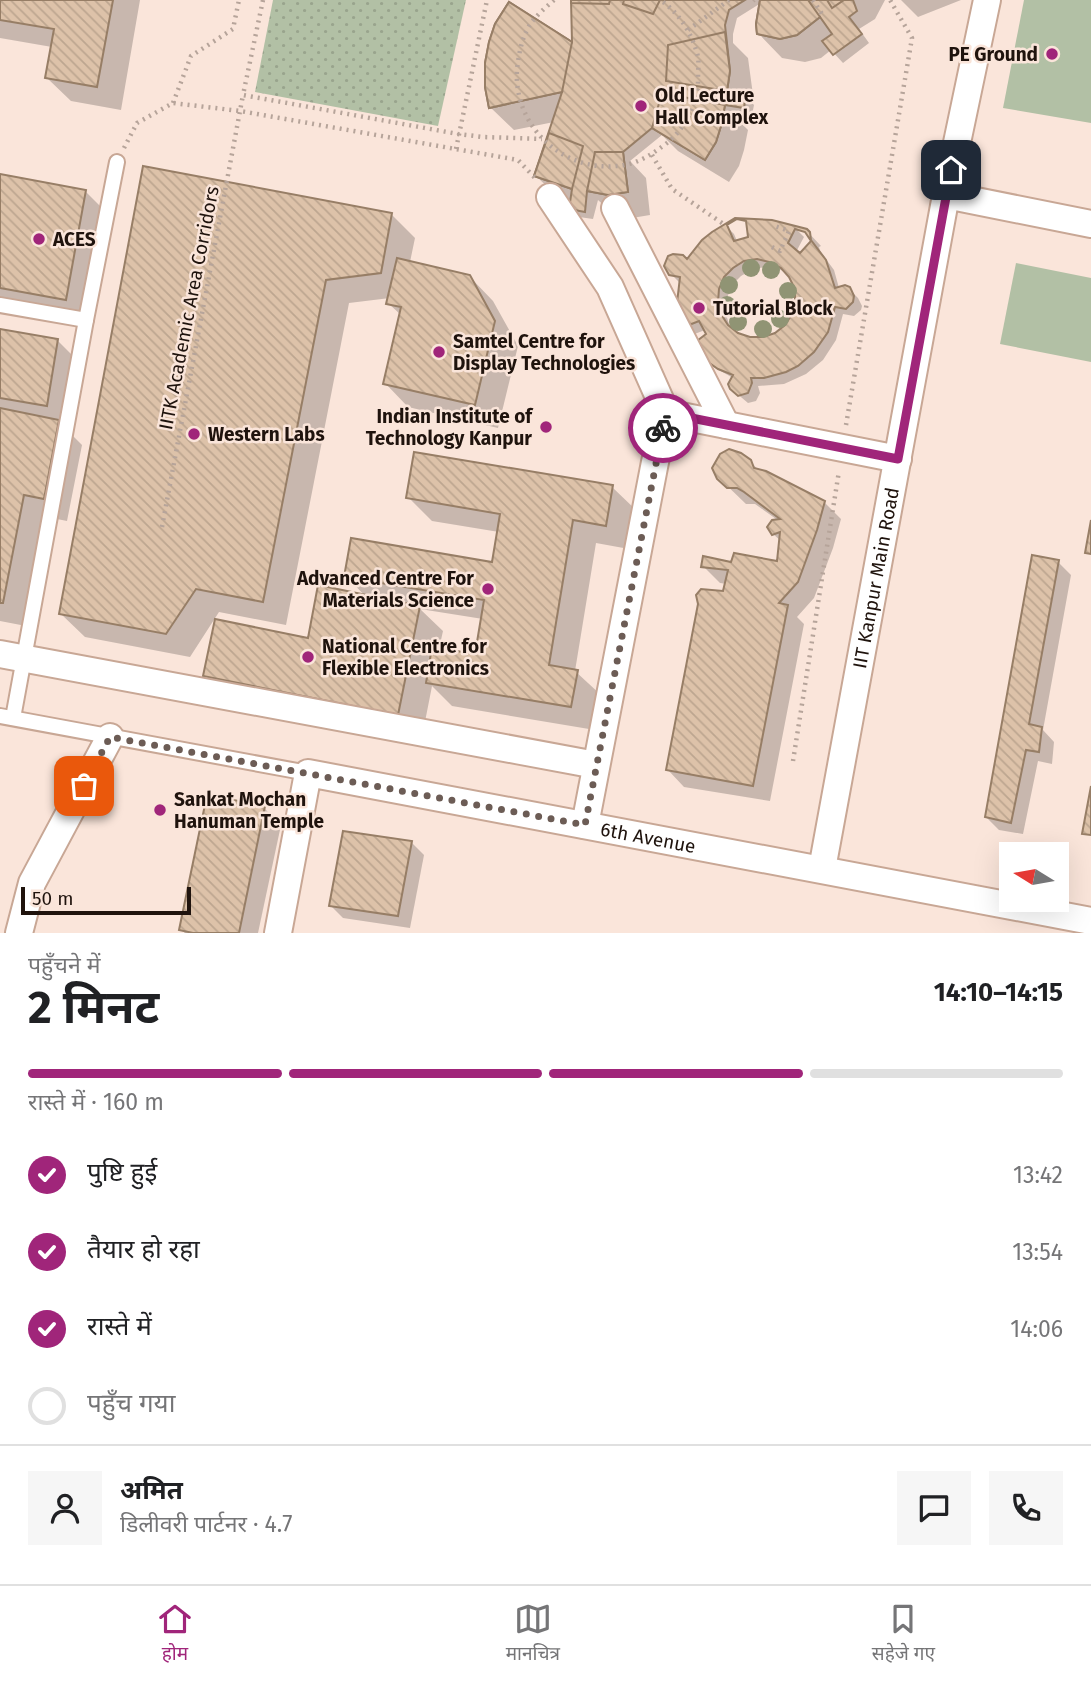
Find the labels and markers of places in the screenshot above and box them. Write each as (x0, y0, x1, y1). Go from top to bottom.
place label: PE Ground (948, 43, 1038, 66)
marker: PE Ground (1044, 46, 1060, 62)
place label: Old Lecture Hall Complex (655, 84, 768, 129)
marker: Old Lecture Hall Complex (633, 98, 649, 114)
pin (921, 140, 981, 200)
place label: ACES (52, 228, 96, 251)
marker: ACES (31, 231, 47, 247)
place label: Tutorial Block (713, 297, 833, 320)
marker: Tutorial Block (691, 300, 707, 316)
place label: Samtel Centre for Display Technologies (453, 330, 635, 375)
marker: Samtel Centre for Display Technologies (431, 344, 447, 360)
place label: Indian Institute of Technology Kanpur (366, 405, 534, 450)
marker: Indian Institute of Technology Kanpur (538, 419, 554, 435)
place label: Western Labs (208, 423, 325, 446)
marker: Western Labs (186, 426, 202, 442)
place label: Advanced Centre For Materials Science (296, 567, 474, 612)
marker: Advanced Centre For Materials Science (480, 581, 496, 597)
place label: National Centre for Flexible Electronics (322, 635, 489, 680)
marker: National Centre for Flexible Electronics (300, 649, 316, 665)
pin (54, 756, 114, 816)
place label: Sankat Mochan Hanuman Temple (174, 788, 324, 833)
marker: Sankat Mochan Hanuman Temple (152, 802, 168, 818)

